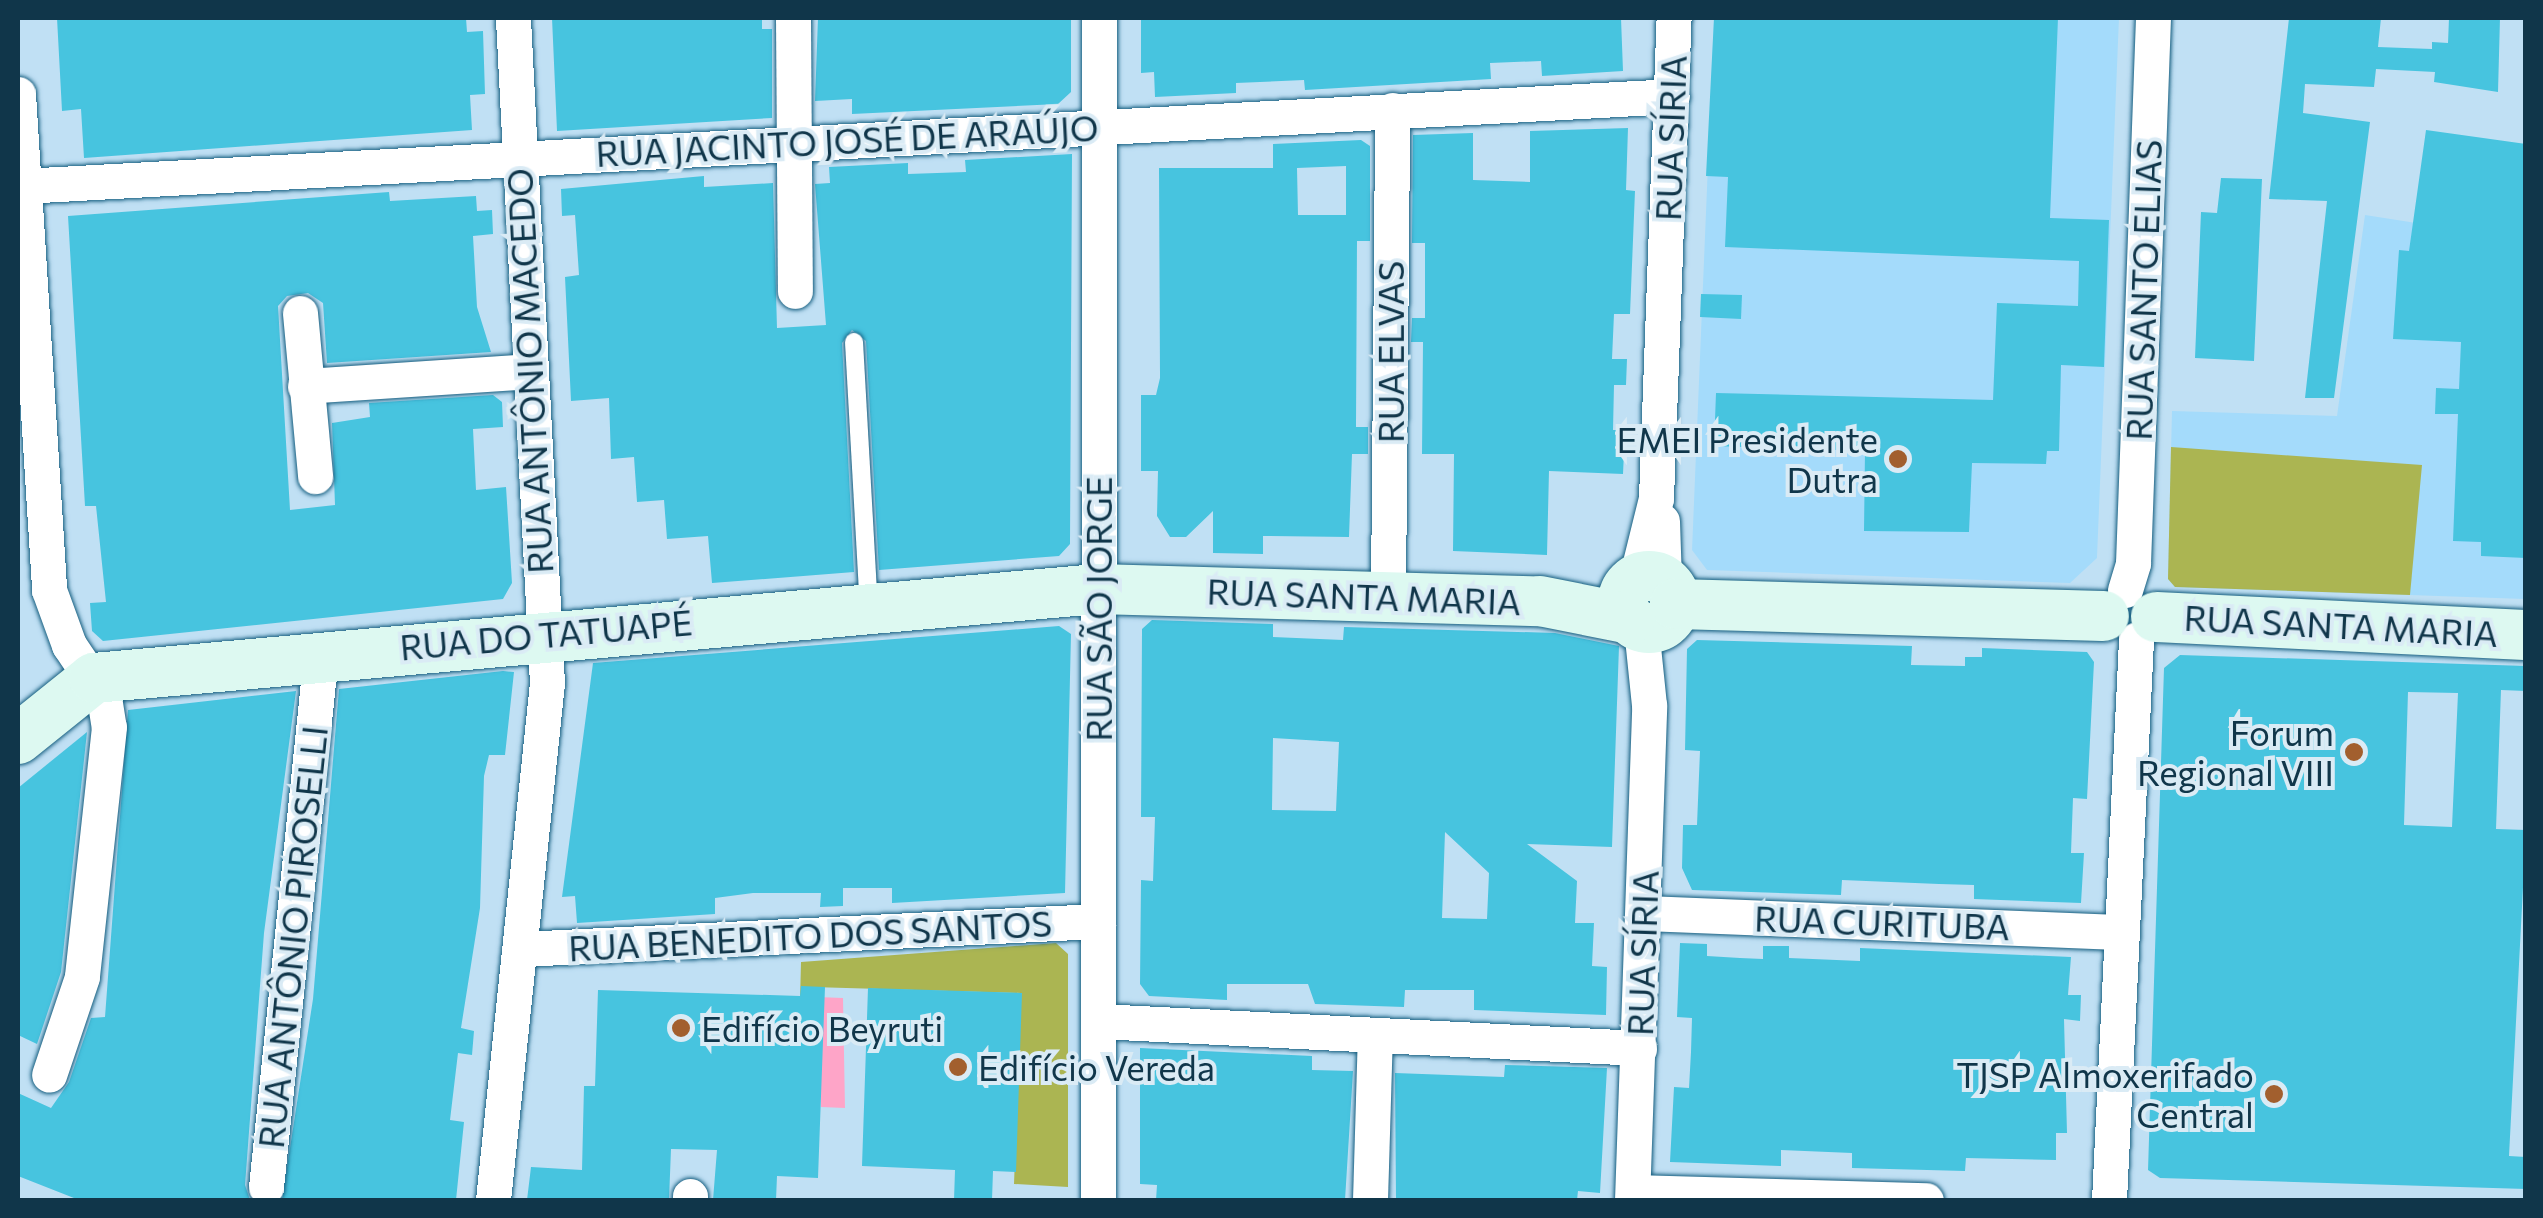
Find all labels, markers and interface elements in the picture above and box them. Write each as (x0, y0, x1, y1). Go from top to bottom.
street label: RUA SÍRIA (1646, 54, 1694, 222)
street label: RUA JACINTO JOSÉ DE ARAÚJO (595, 106, 1099, 174)
street label: RUA SANTO ELIAS (2117, 139, 2169, 441)
street label: RUA ANTÔNIO MACEDO (497, 167, 561, 575)
street label: RUA ELVAS (1369, 261, 1411, 443)
place label: EMEI Presidente Dutra (1616, 418, 1878, 500)
marker: EMEI Presidente Dutra (1887, 448, 1909, 470)
street label: RUA SÃO JORGE (1077, 476, 1119, 742)
street label: RUA SANTA MARIA (1206, 570, 1522, 622)
street label: RUA SANTA MARIA (2183, 596, 2499, 654)
street label: RUA DO TATUAPÉ (398, 600, 694, 668)
place label: Forum Regional VIII (2137, 711, 2334, 793)
street label: RUA ANTÔNIO PIROSELLI (249, 724, 335, 1150)
marker: Forum Regional VIII (2343, 741, 2365, 763)
street label: RUA SÍRIA (1618, 869, 1666, 1037)
street label: RUA CURITUBA (1754, 897, 2010, 947)
street label: RUA BENEDITO DOS SANTOS (567, 901, 1053, 969)
place label: Edifício Beyruti (701, 1007, 943, 1049)
marker: Edifício Beyruti (670, 1017, 692, 1039)
place label: Edifício Vereda (978, 1046, 1215, 1088)
place label: TJSP Almoxerifado Central (1956, 1053, 2254, 1135)
marker: Edifício Vereda (947, 1056, 969, 1078)
marker: TJSP Almoxerifado Central (2263, 1083, 2285, 1105)

